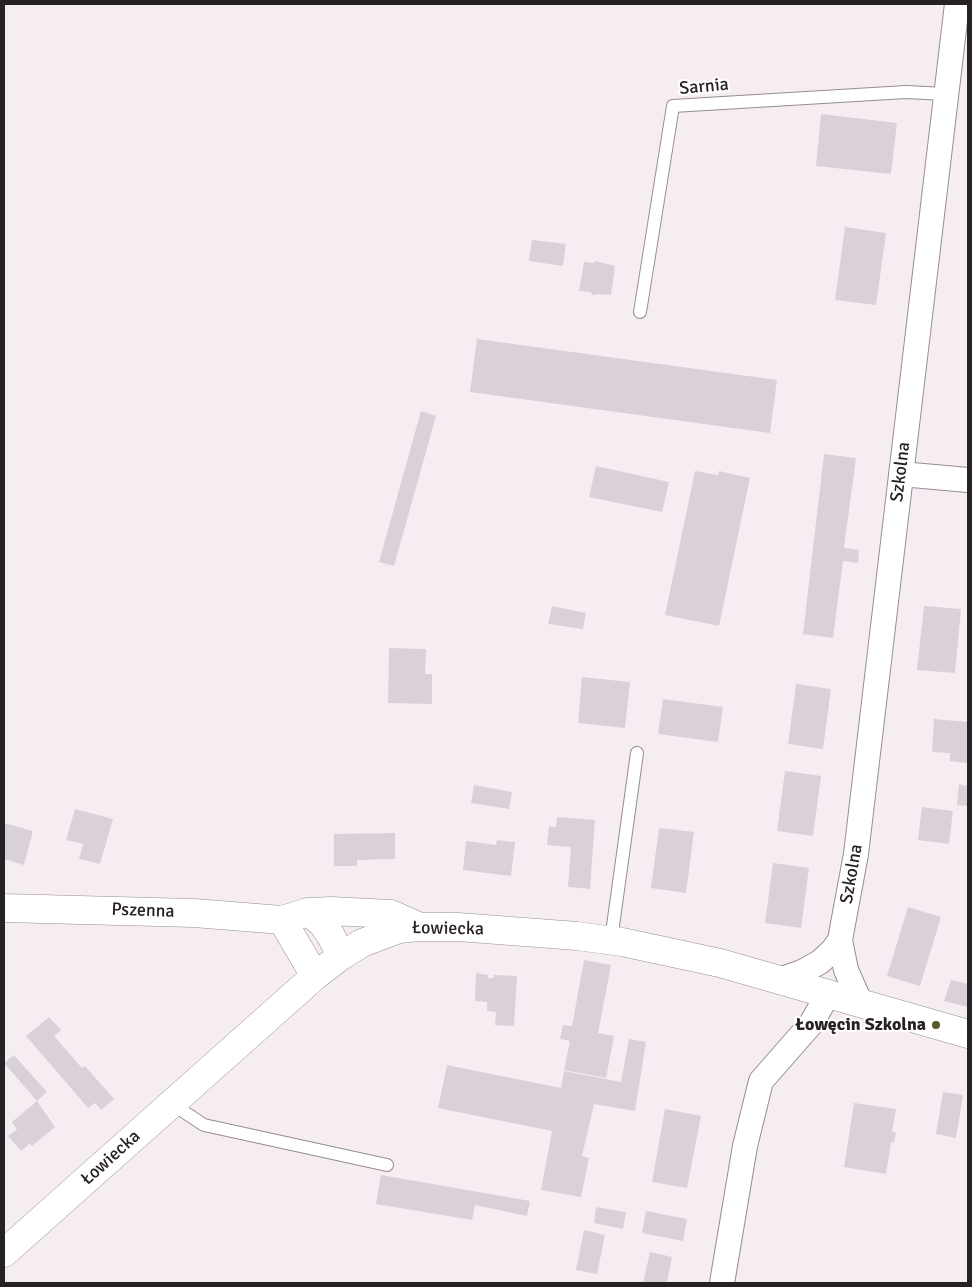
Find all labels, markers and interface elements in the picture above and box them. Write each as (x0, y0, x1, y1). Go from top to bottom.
street label: Sarnia (678, 74, 730, 100)
street label: Szkolna (887, 441, 915, 503)
street label: Szkolna (836, 842, 868, 906)
street label: Pszenna (111, 899, 175, 923)
street label: Łowiecka (412, 918, 484, 940)
place label: Łowęcin Szkolna (796, 1014, 926, 1036)
marker: Łowęcin Szkolna (930, 1019, 942, 1031)
street label: Łowiecka (77, 1126, 145, 1190)

